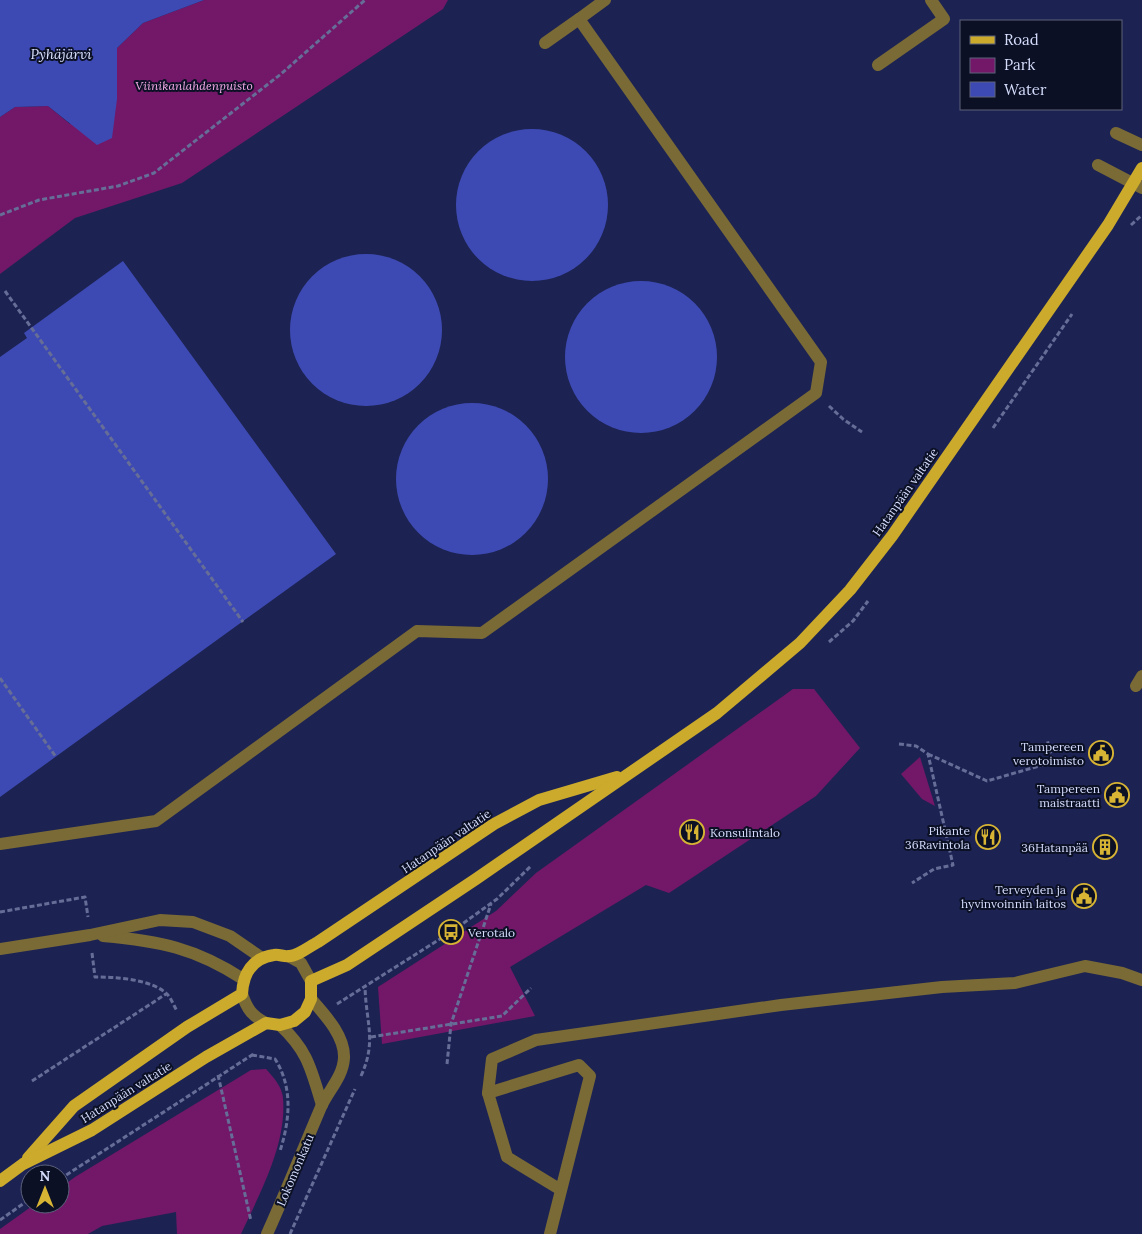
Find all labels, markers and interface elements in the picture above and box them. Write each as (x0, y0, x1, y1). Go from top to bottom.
legend (960, 20, 1122, 110)
text: Road (1004, 30, 1039, 49)
water label: Pyhäjärvi (30, 45, 92, 63)
text: Park (1004, 55, 1035, 74)
park label: Viinikanlahdenpuisto (135, 78, 253, 93)
text: Water (1004, 80, 1047, 99)
street label: Hatanpään valtatie (869, 445, 941, 539)
place label: Tampereen verotoimisto (1013, 739, 1084, 768)
public building icon: Tampereen verotoimisto (1088, 740, 1114, 766)
place label: Tampereen maistraatti (1037, 781, 1100, 810)
public building icon: Tampereen maistraatti (1104, 782, 1130, 808)
street label: Hatanpään valtatie (399, 805, 494, 876)
restaurant icon: Konsulintalo (679, 819, 705, 845)
place label: Pikante 36Ravintola (905, 823, 970, 852)
restaurant icon: Pikante 36Ravintola (975, 824, 1001, 850)
place label: Konsulintalo (710, 825, 780, 840)
building icon: 36Hatanpää (1092, 834, 1118, 860)
place label: 36Hatanpää (1021, 840, 1088, 855)
place label: Terveyden ja hyvinvoinnin laitos (961, 882, 1066, 911)
public building icon: Terveyden ja hyvinvoinnin laitos (1071, 883, 1097, 909)
bus stop icon: Verotalo (438, 919, 464, 945)
place label: Verotalo (467, 925, 515, 940)
street label: Hatanpään valtatie (78, 1058, 175, 1126)
street label: Lokomonkatu (273, 1132, 317, 1208)
north arrow (20, 1164, 70, 1214)
text: N (40, 1167, 51, 1185)

